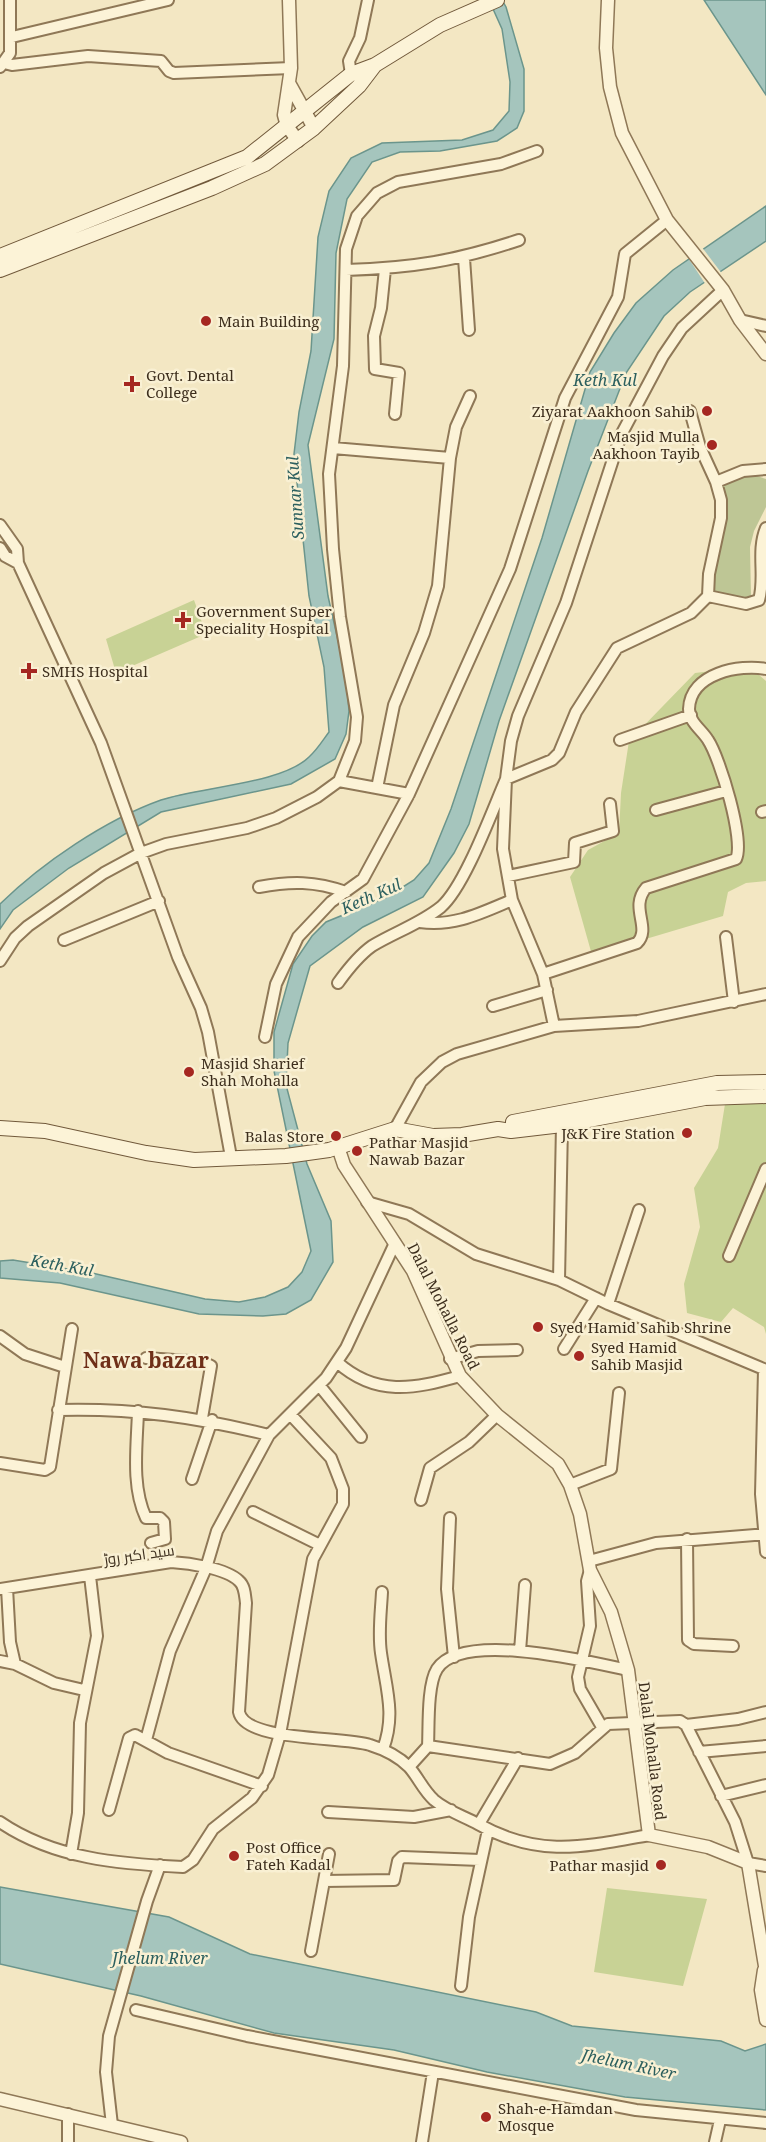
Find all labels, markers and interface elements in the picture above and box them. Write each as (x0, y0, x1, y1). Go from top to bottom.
place label: Main Building (218, 311, 319, 331)
marker: Main Building (199, 314, 213, 328)
place label: Govt. Dental College (146, 365, 234, 402)
water label: Keth Kul (572, 369, 637, 391)
marker: Govt. Dental College (123, 375, 141, 393)
place label: Ziyarat Aakhoon Sahib (532, 401, 695, 421)
marker: Ziyarat Aakhoon Sahib (700, 404, 714, 418)
place label: Masjid Mulla Aakhoon Tayib (592, 426, 700, 463)
marker: Masjid Mulla Aakhoon Tayib (705, 438, 719, 452)
water label: Sunnar Kul (281, 455, 309, 541)
place label: Government Super Speciality Hospital (196, 601, 332, 638)
marker: Government Super Speciality Hospital (174, 611, 192, 629)
place label: SMHS Hospital (42, 661, 148, 681)
marker: SMHS Hospital (20, 662, 38, 680)
water label: Keth Kul (337, 873, 405, 919)
place label: Masjid Sharief Shah Mohalla (201, 1053, 306, 1090)
marker: Masjid Sharief Shah Mohalla (182, 1065, 196, 1079)
place label: J&K Fire Station (560, 1123, 675, 1143)
place label: Balas Store (245, 1126, 324, 1146)
marker: J&K Fire Station (680, 1126, 694, 1140)
marker: Balas Store (329, 1129, 343, 1143)
place label: Pathar Masjid Nawab Bazar (369, 1132, 469, 1169)
marker: Pathar Masjid Nawab Bazar (350, 1144, 364, 1158)
street label: Dalal Mohalla Road (403, 1239, 485, 1373)
water label: Keth Kul (28, 1248, 95, 1281)
place label: Syed Hamid Sahib Shrine (550, 1317, 731, 1337)
marker: Syed Hamid Sahib Shrine (531, 1320, 545, 1334)
place label: Syed Hamid Sahib Masjid (591, 1337, 683, 1374)
district label: Nawa bazar (83, 1346, 209, 1374)
marker: Syed Hamid Sahib Masjid (572, 1349, 586, 1363)
street label: سید اکبر روڑ (101, 1539, 176, 1569)
street label: Dalal Mohalla Road (635, 1681, 671, 1821)
place label: Post Office Fateh Kadal (246, 1837, 331, 1874)
marker: Post Office Fateh Kadal (227, 1849, 241, 1863)
place label: Pathar masjid (549, 1855, 649, 1875)
marker: Pathar masjid (654, 1858, 668, 1872)
water label: Jhelum River (109, 1947, 208, 1969)
water label: Jhelum River (577, 2043, 679, 2085)
place label: Shah-e-Hamdan Mosque (498, 2098, 613, 2135)
marker: Shah-e-Hamdan Mosque (479, 2110, 493, 2124)

